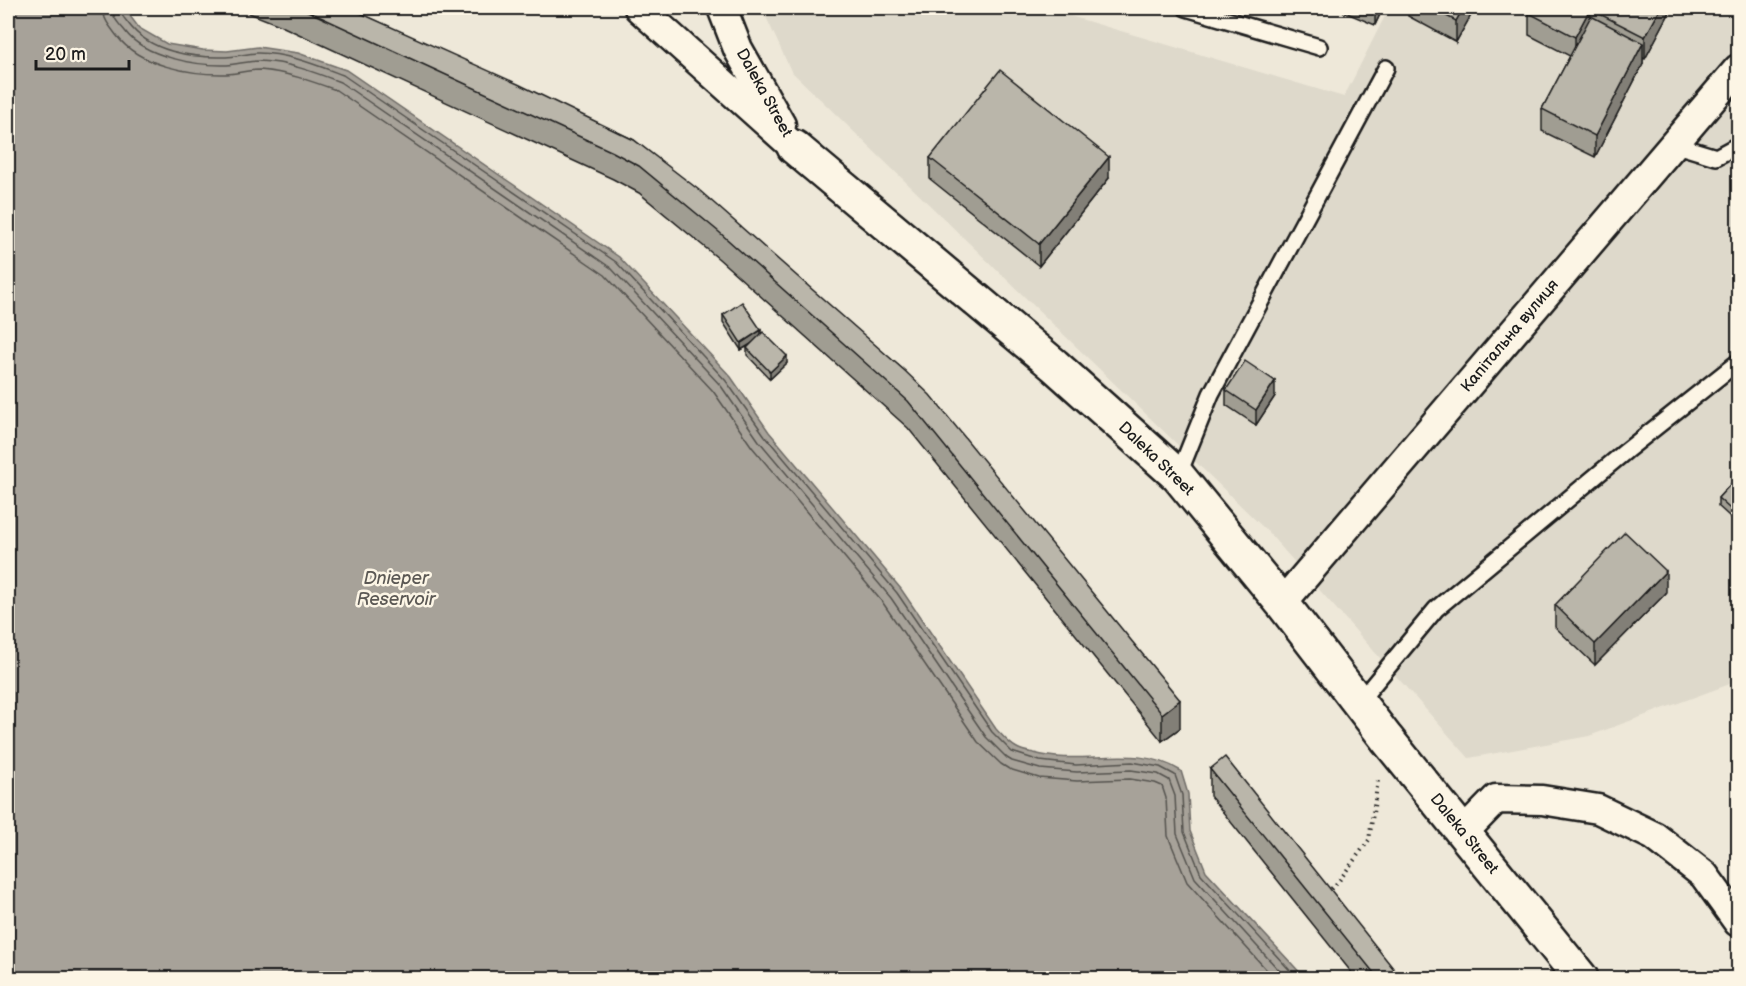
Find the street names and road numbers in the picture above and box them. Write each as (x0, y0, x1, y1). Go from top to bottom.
street label: Daleka Street (732, 46, 796, 141)
street label: Капітальна вулиця (1457, 276, 1563, 396)
street label: Daleka Street (1114, 418, 1198, 500)
street label: Daleka Street (1426, 790, 1502, 878)

